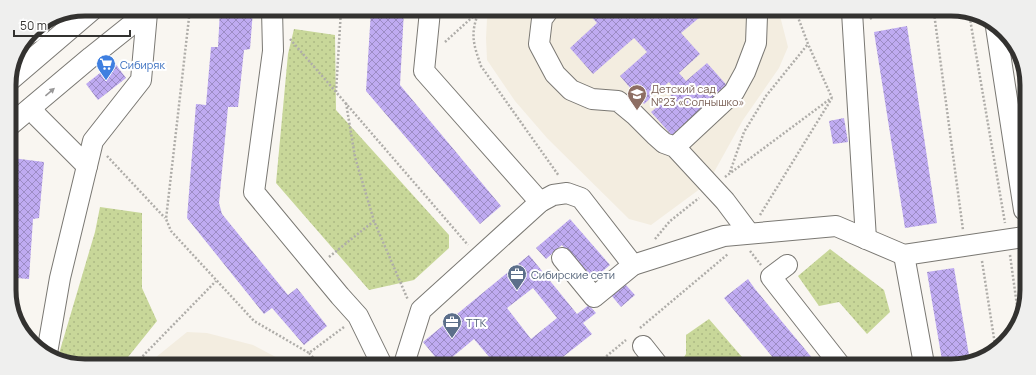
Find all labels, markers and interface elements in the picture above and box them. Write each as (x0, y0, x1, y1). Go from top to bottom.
scale bar (14, 12, 130, 38)
text: 50 m (20, 17, 47, 34)
supermarket icon: Сибиряк (95, 53, 117, 81)
place label: Сибиряк (120, 57, 165, 72)
place label: Детский сад №23 «Солнышко» (651, 81, 744, 109)
school or university icon: Детский сад №23 «Солнышко» (626, 83, 648, 111)
one-way arrow (44, 87, 55, 96)
office icon: Сибирские сети (506, 263, 528, 291)
place label: Сибирские сети (531, 267, 615, 282)
office icon: ТТК (441, 311, 463, 339)
place label: ТТК (466, 315, 487, 330)

